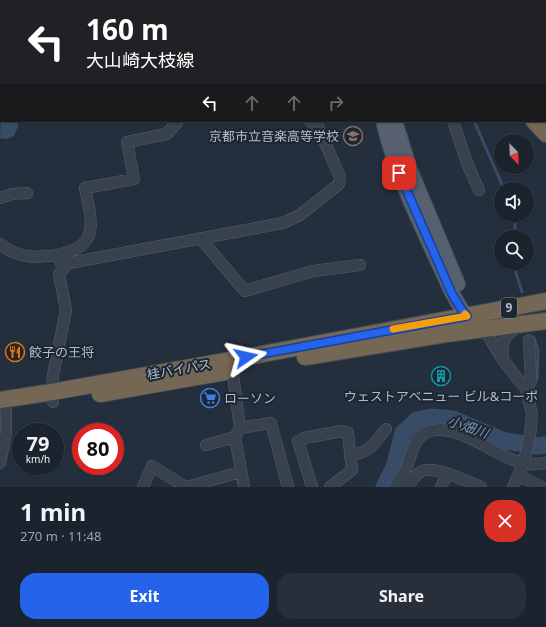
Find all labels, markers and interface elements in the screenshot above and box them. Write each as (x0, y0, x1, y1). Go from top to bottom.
text: 160 m (86, 10, 169, 48)
icon: left (20, 16, 72, 68)
text: 大山崎大枝線 (86, 48, 194, 72)
icon: left (199, 92, 221, 114)
icon: ahead (241, 92, 263, 114)
icon: ahead (283, 92, 305, 114)
icon: right (325, 92, 347, 114)
school or university icon: 京都市立音楽高等学校 (342, 125, 364, 147)
place label: 京都市立音楽高等学校 (209, 127, 339, 145)
north arrow (494, 134, 534, 174)
map controls (494, 134, 534, 270)
pin (382, 156, 416, 190)
icon: arrive (388, 162, 410, 184)
button: sound (494, 182, 534, 222)
button: search (494, 230, 534, 270)
road number: 9 (501, 298, 517, 318)
position arrow (225, 336, 267, 378)
restaurant icon: 餃子の王将 (4, 341, 26, 363)
place label: 餃子の王将 (29, 343, 94, 361)
street label: 桂バイパス (146, 355, 212, 383)
building icon: ウェストアベニュー ビル&コーポ (430, 365, 452, 387)
supermarket icon: ローソン (199, 387, 221, 409)
place label: ウェストアベニュー ビル&コーポ (344, 387, 538, 405)
place label: ローソン (224, 389, 276, 407)
water label: 小畑川 (445, 411, 493, 443)
speed limit sign: 80 (72, 423, 124, 475)
text: 79 (27, 430, 49, 457)
text: km/h (26, 452, 50, 466)
text: 1 min (20, 495, 86, 528)
button: close (484, 500, 526, 542)
text: 270 m · 11:48 (20, 527, 101, 545)
button: Exit (20, 573, 269, 619)
button: Share (277, 573, 526, 619)

